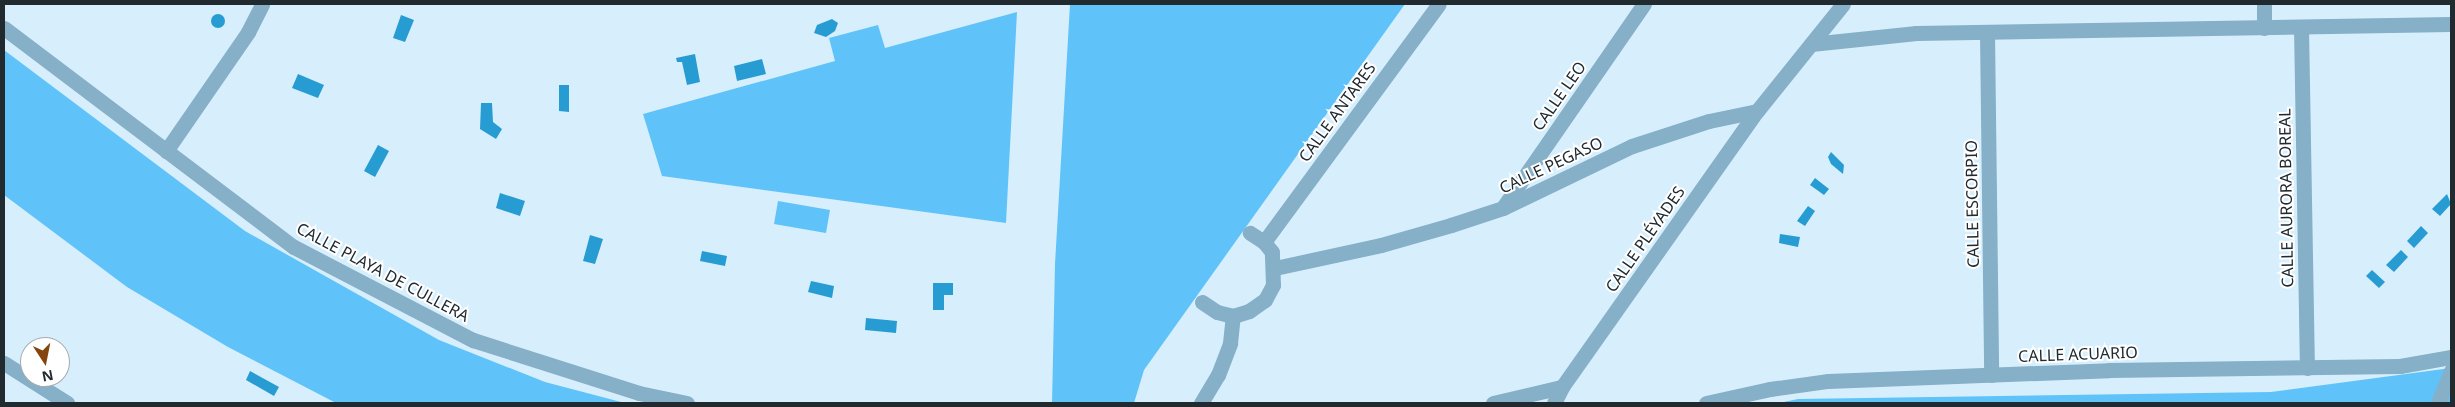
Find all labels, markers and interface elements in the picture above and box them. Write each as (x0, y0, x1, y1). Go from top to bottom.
street label: CALLE LEO (1528, 58, 1590, 134)
street label: CALLE ANTARES (1295, 59, 1379, 165)
street label: CALLE AURORA BOREAL (2275, 108, 2297, 288)
street label: CALLE PEGASO (1496, 133, 1606, 197)
street label: CALLE ESCORPIO (1961, 140, 1983, 268)
street label: CALLE PLÉYADES (1601, 182, 1689, 296)
street label: CALLE PLAYA DE CULLERA (294, 218, 472, 326)
north arrow (20, 337, 70, 387)
street label: CALLE ACUARIO (2018, 342, 2138, 366)
text: N (40, 366, 55, 387)

